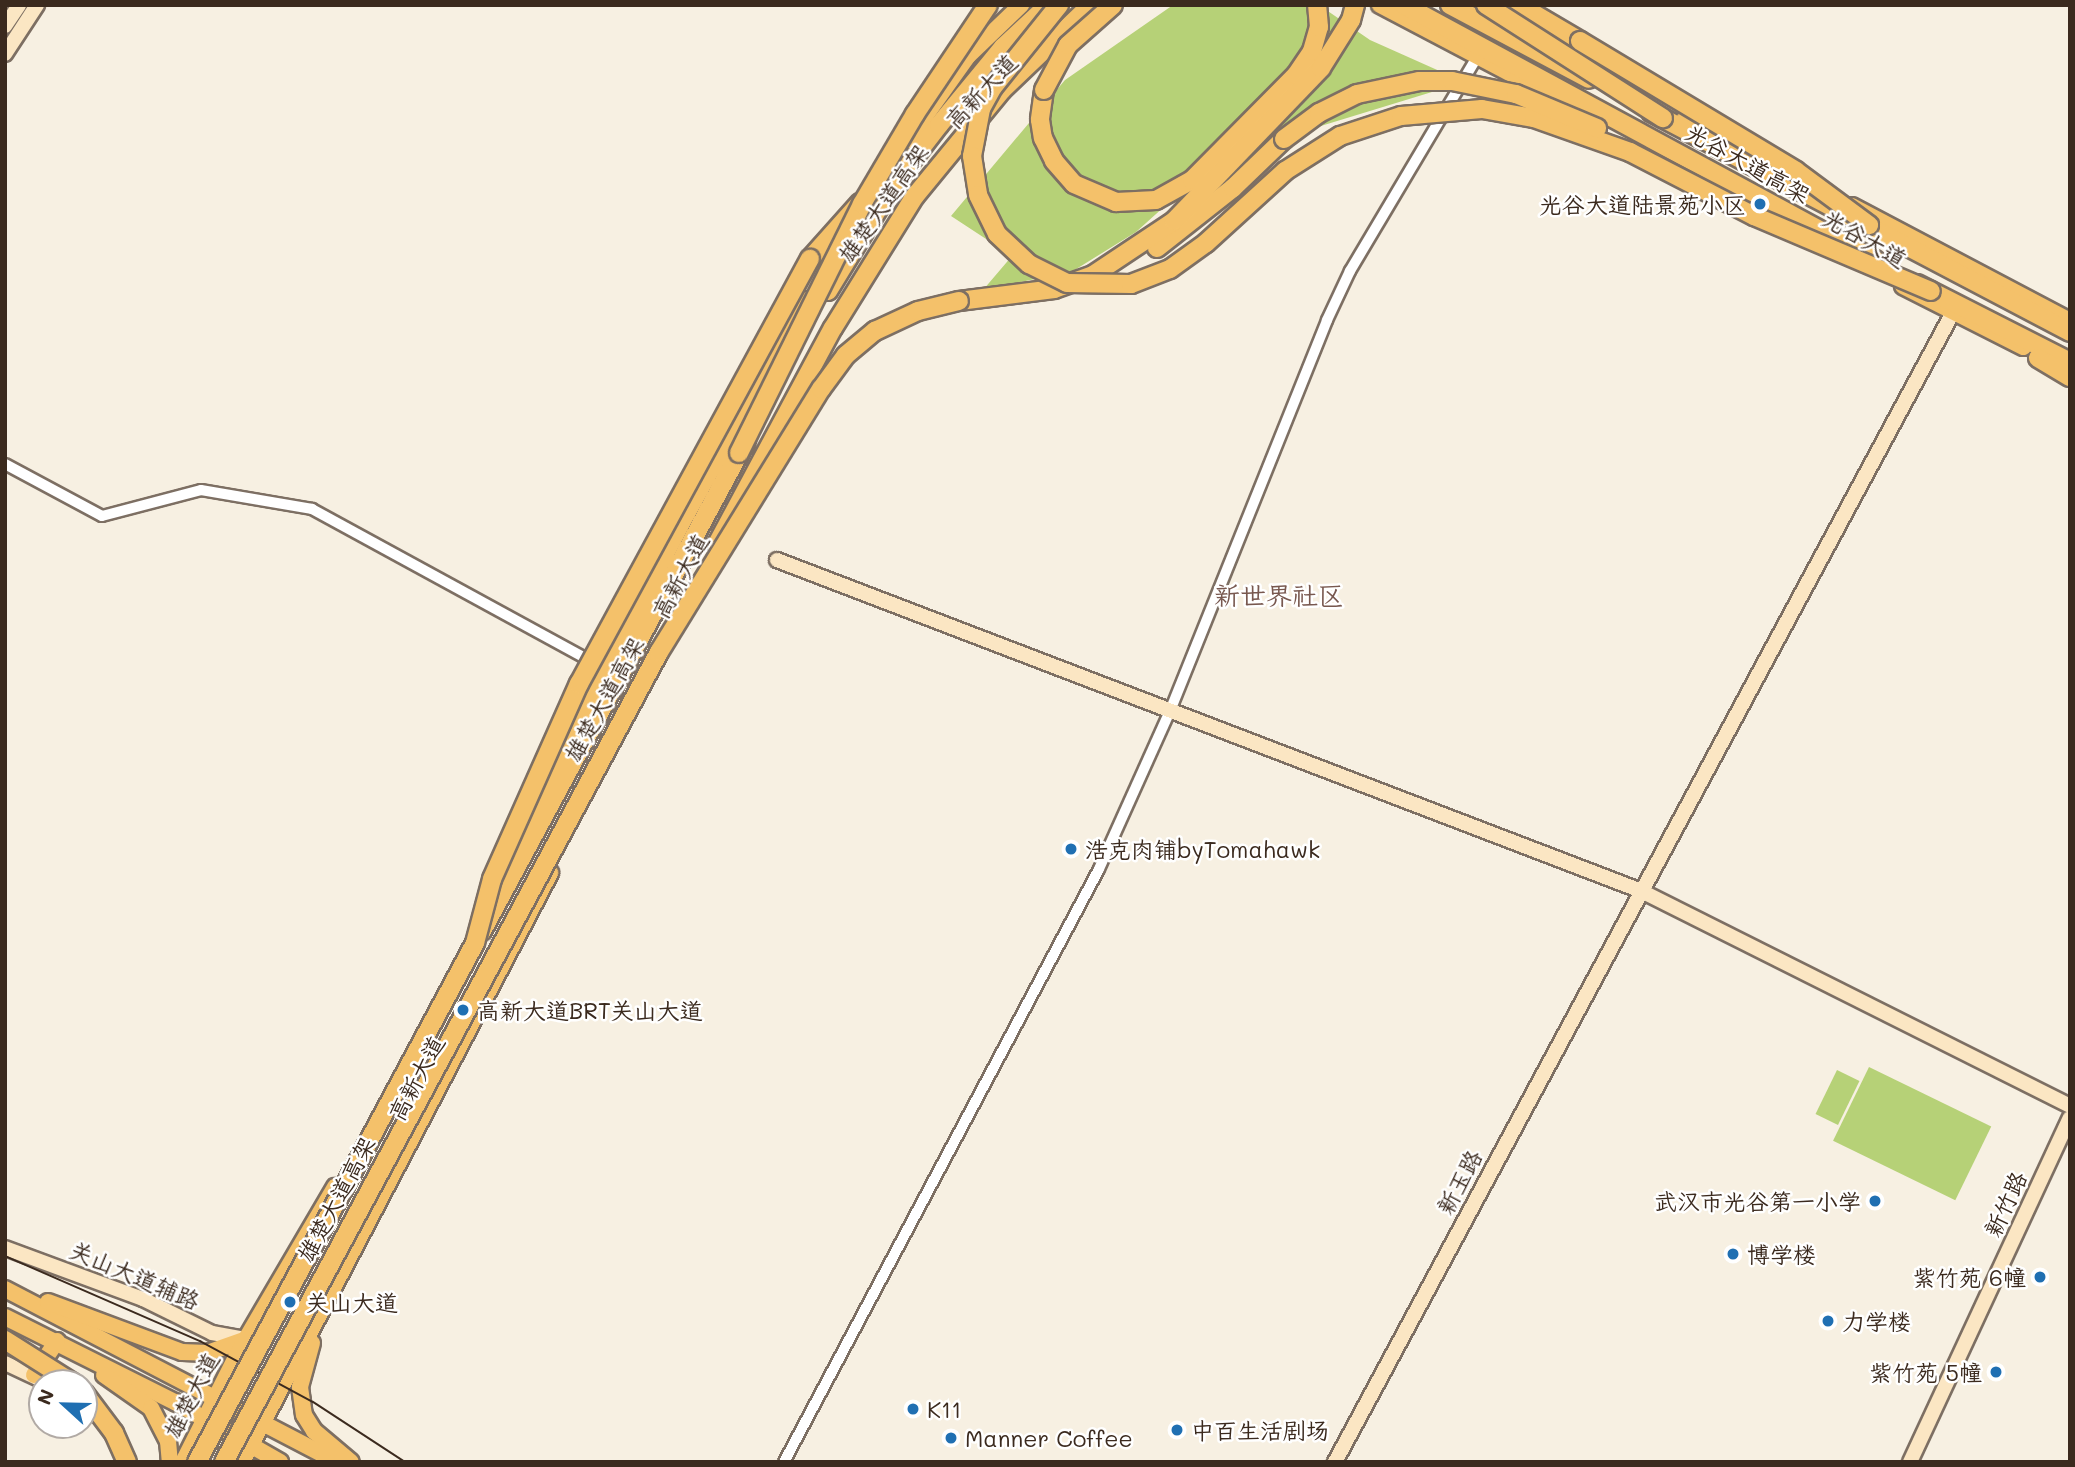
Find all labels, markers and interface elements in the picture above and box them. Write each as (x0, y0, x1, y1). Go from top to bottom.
street label: 高新大道 (940, 48, 1022, 134)
street label: 光谷大道高架 (1681, 117, 1815, 209)
street label: 雄楚大道高架 (832, 139, 934, 267)
place label: 光谷大道陆景苑小区 (1539, 190, 1746, 218)
marker: 光谷大道陆景苑小区 (1752, 196, 1768, 212)
street label: 光谷大道 (1818, 203, 1912, 273)
street label: 高新大道 (646, 529, 714, 623)
district label: 新世界社区 (1214, 580, 1344, 612)
street label: 雄楚大道高架 (558, 632, 650, 766)
place label: 浩克肉铺byTomahawk (1085, 835, 1320, 863)
marker: 浩克肉铺byTomahawk (1063, 841, 1079, 857)
place label: 高新大道BRT关山大道 (477, 996, 703, 1024)
marker: 高新大道BRT关山大道 (455, 1002, 471, 1018)
street label: 高新大道 (382, 1031, 450, 1125)
street label: 雄楚大道高架 (291, 1132, 381, 1266)
street label: 新玉路 (1431, 1145, 1487, 1219)
street label: 新竹路 (1978, 1167, 2032, 1241)
place label: 武汉市光谷第一小学 (1654, 1187, 1861, 1215)
marker: 武汉市光谷第一小学 (1867, 1193, 1883, 1209)
street label: 关山大道辅路 (66, 1235, 204, 1315)
place label: 博学楼 (1747, 1240, 1816, 1268)
marker: 博学楼 (1725, 1246, 1741, 1262)
place label: 紫竹苑 6幢 (1913, 1263, 2026, 1291)
marker: 紫竹苑 6幢 (2032, 1269, 2048, 1285)
place label: 关山大道 (306, 1288, 398, 1316)
marker: 关山大道 (280, 1292, 300, 1312)
place label: 力学楼 (1842, 1307, 1911, 1335)
marker: 力学楼 (1820, 1313, 1836, 1329)
street label: 雄楚大道 (158, 1348, 224, 1442)
place label: 紫竹苑 5幢 (1869, 1358, 1982, 1386)
marker: 紫竹苑 5幢 (1988, 1364, 2004, 1380)
north arrow (28, 1369, 98, 1439)
text: N (31, 1385, 59, 1408)
place label: K11 (927, 1395, 962, 1423)
marker: K11 (905, 1401, 921, 1417)
place label: 中百生活剧场 (1191, 1416, 1329, 1444)
marker: 中百生活剧场 (1169, 1422, 1185, 1438)
place label: Manner Coffee (965, 1424, 1133, 1452)
marker: Manner Coffee (943, 1430, 959, 1446)

